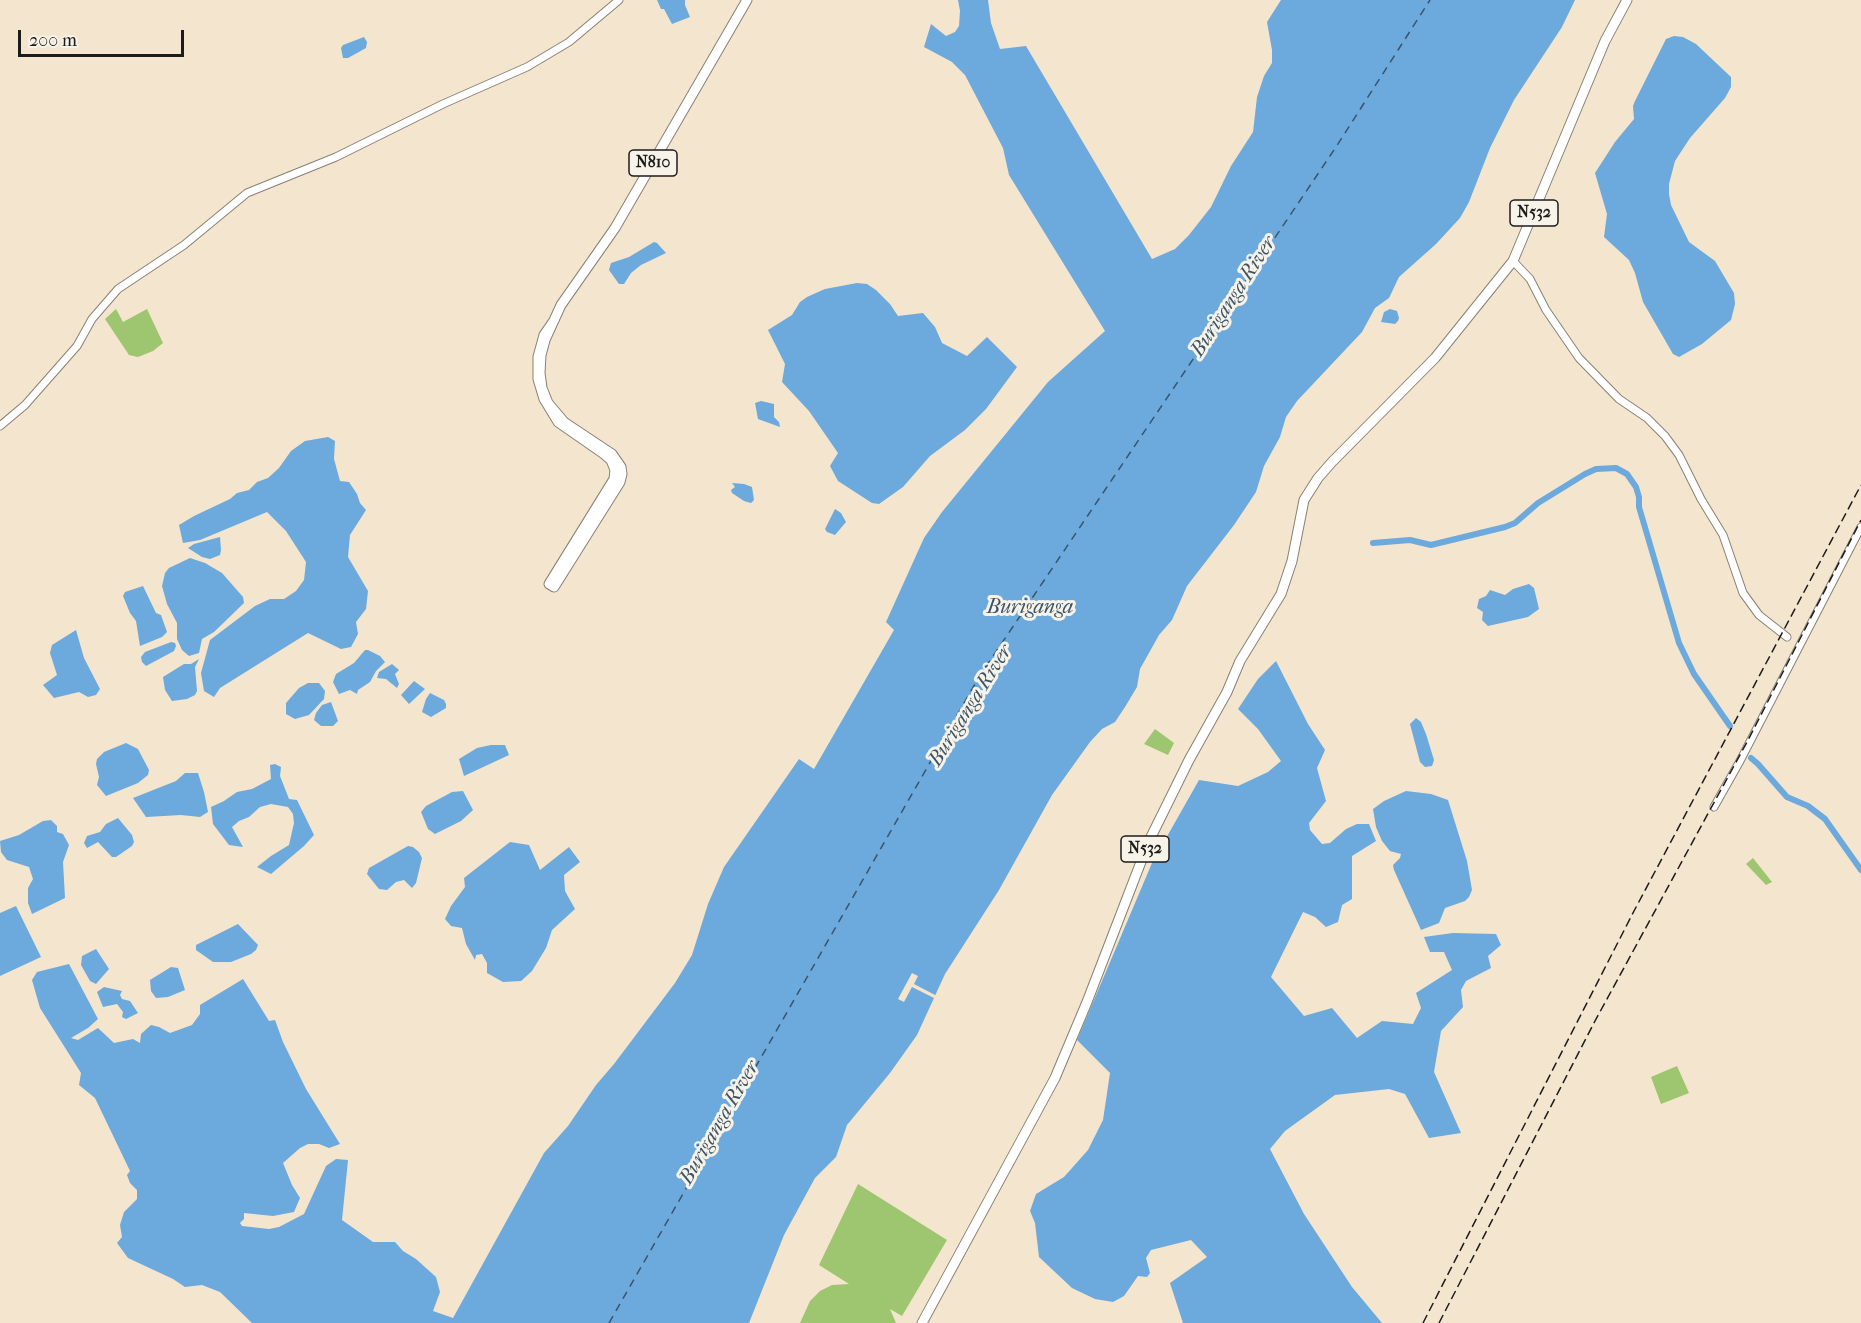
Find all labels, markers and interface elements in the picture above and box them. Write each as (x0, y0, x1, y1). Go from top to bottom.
scale bar (21, 18, 188, 56)
text: 200 m (29, 30, 77, 51)
road number: N810 (629, 150, 677, 176)
road number: N532 (1510, 200, 1558, 226)
water label: Buriganga River (1186, 232, 1282, 362)
water label: Buriganga (987, 596, 1073, 620)
water label: Buriganga River (924, 641, 1018, 771)
road number: N532 (1121, 836, 1169, 862)
water label: Buriganga River (675, 1057, 765, 1189)

